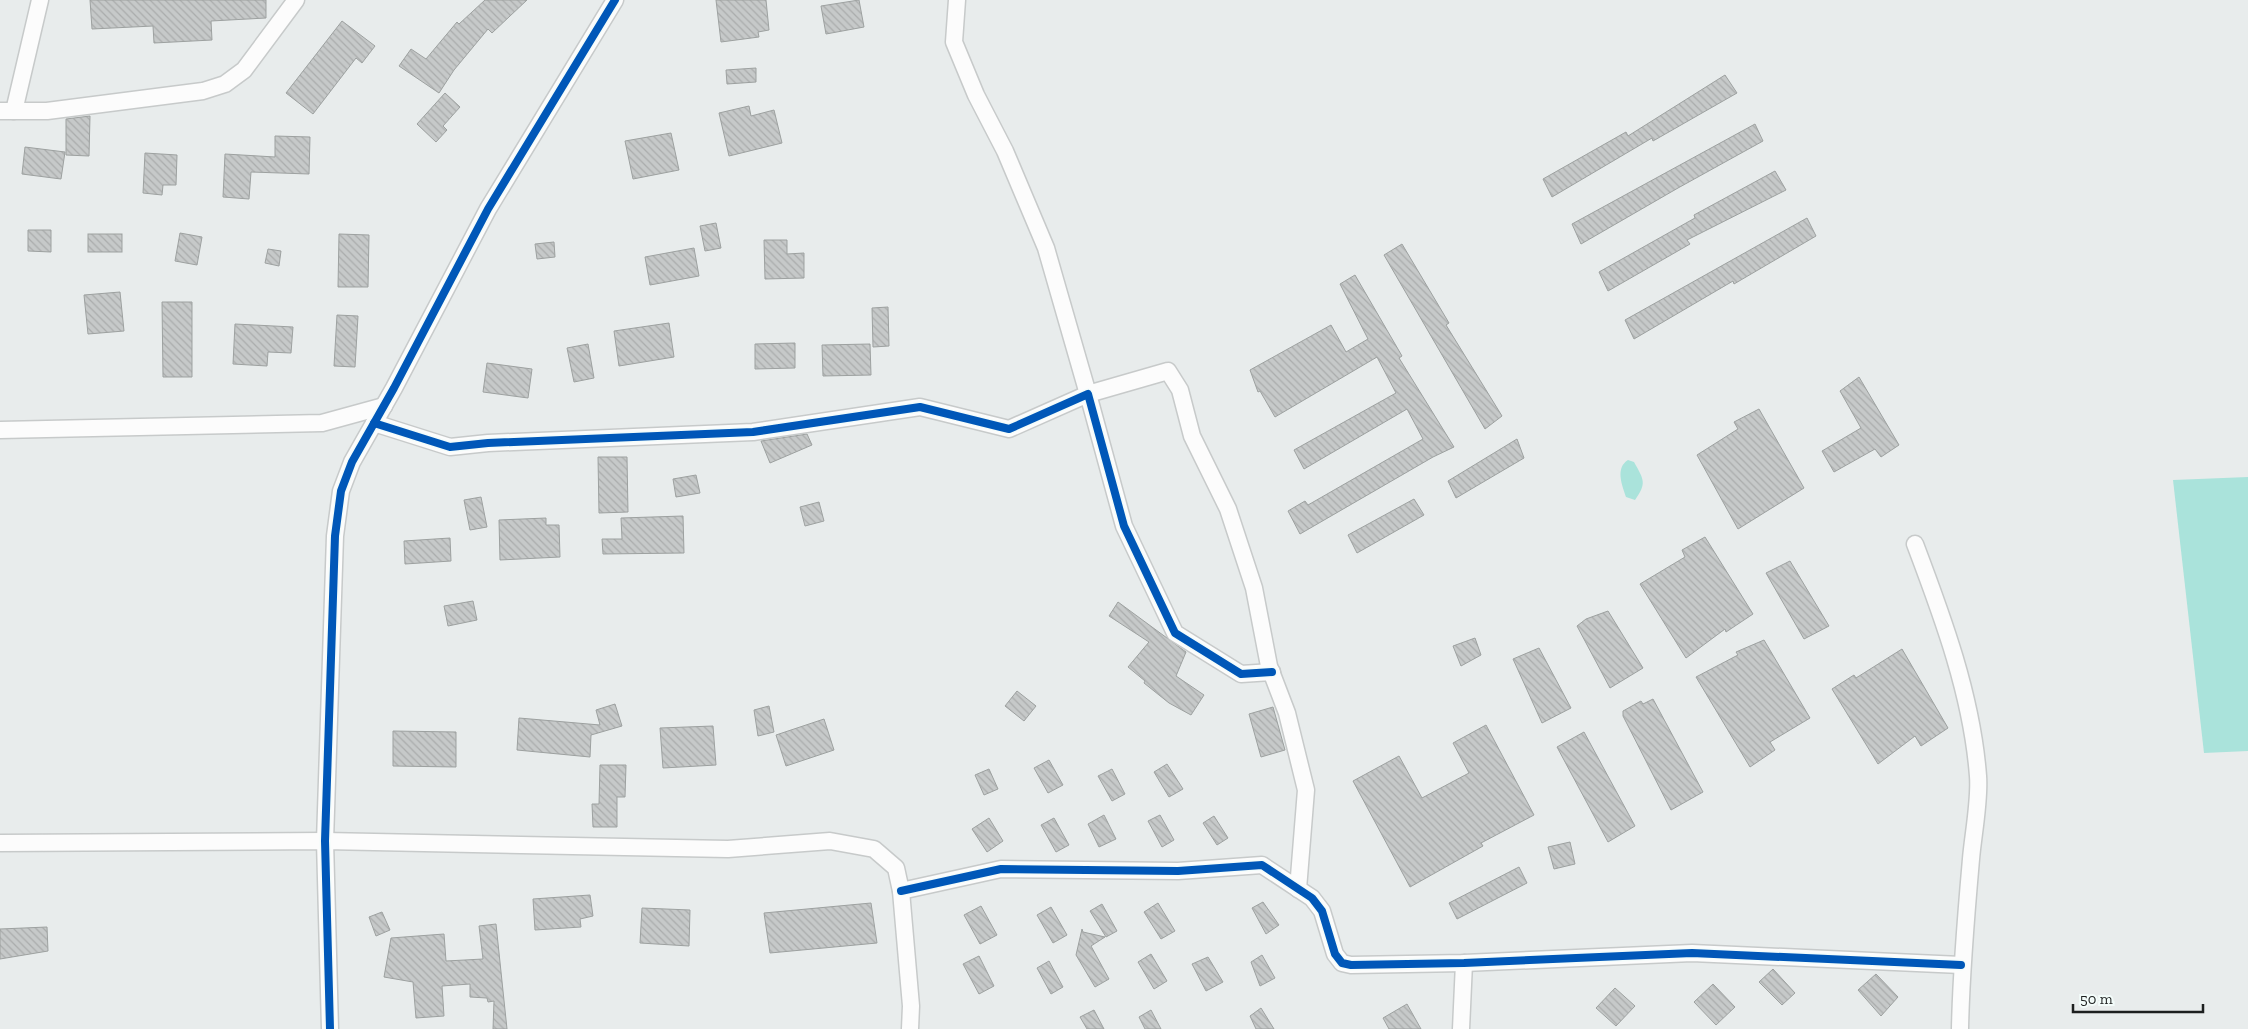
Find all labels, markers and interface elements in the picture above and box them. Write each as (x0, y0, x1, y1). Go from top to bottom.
scale bar (2073, 982, 2203, 1014)
text: 50 m (2080, 990, 2113, 1008)

